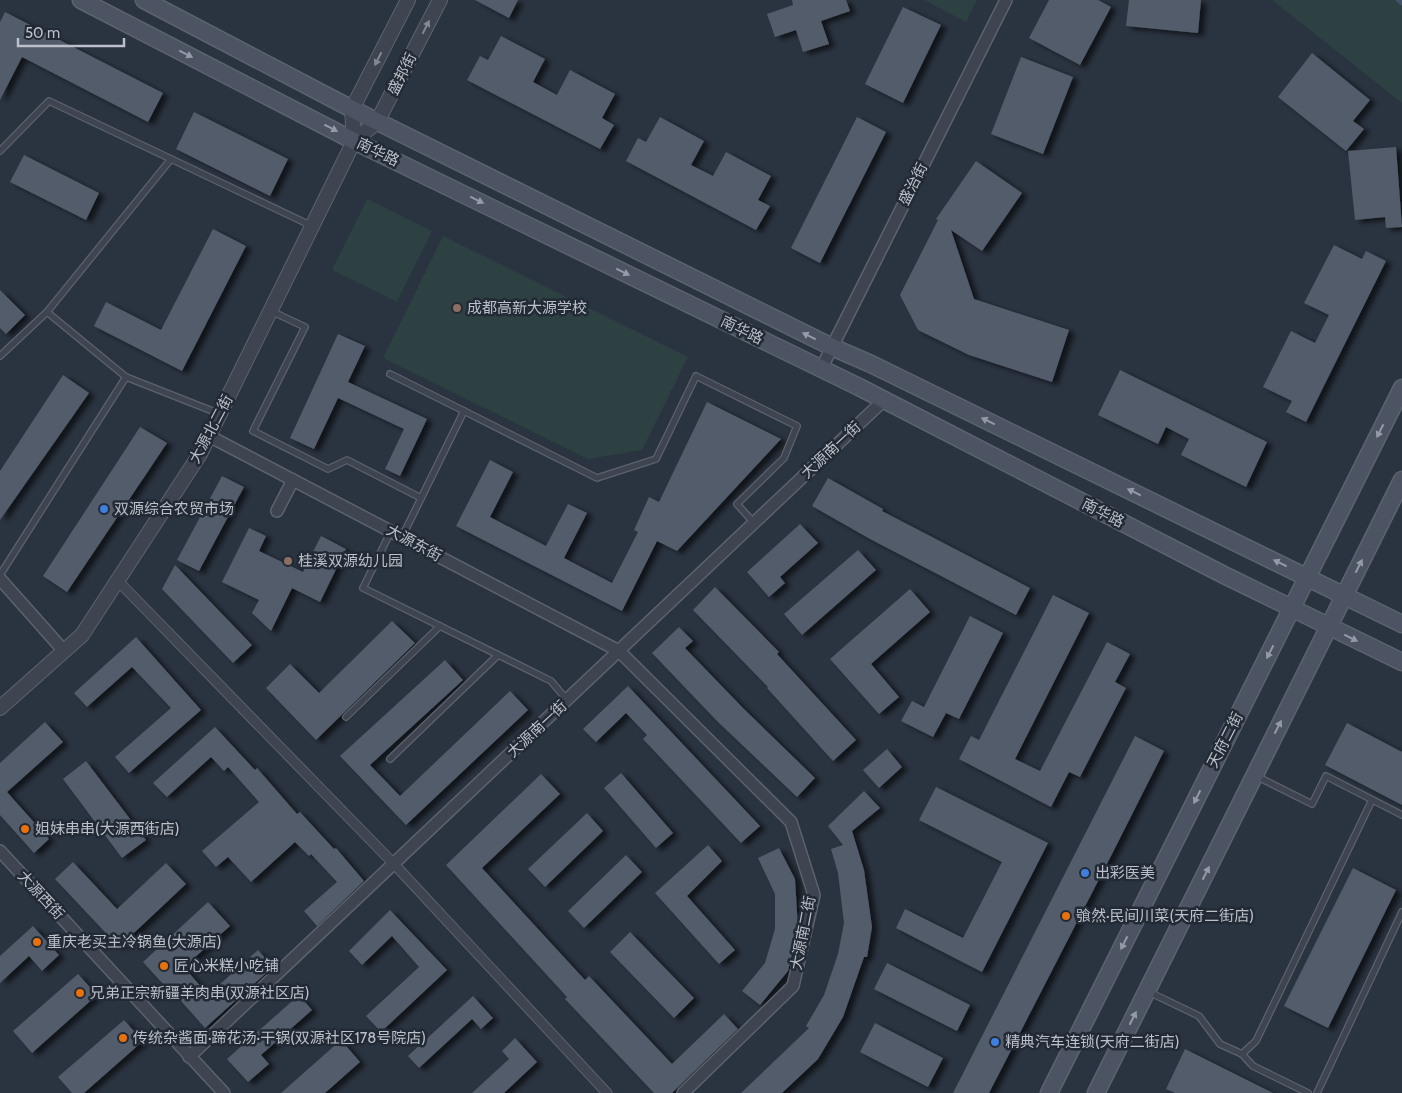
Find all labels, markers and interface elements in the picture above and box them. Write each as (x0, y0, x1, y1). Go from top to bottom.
scale bar (18, 15, 124, 47)
one-way arrow (422, 20, 430, 34)
text: 50 m (25, 24, 60, 42)
one-way arrow (179, 50, 193, 58)
street label: 盛邦街 (384, 50, 420, 98)
one-way arrow (374, 52, 382, 66)
one-way arrow (324, 124, 338, 132)
street label: 南华路 (354, 134, 402, 170)
street label: 盛治街 (895, 160, 931, 208)
one-way arrow (469, 196, 484, 204)
one-way arrow (615, 267, 630, 276)
place label: 成都高新大源学校 (467, 299, 587, 317)
marker: 成都高新大源学校 (451, 302, 463, 314)
street label: 南华路 (718, 312, 766, 348)
one-way arrow (802, 332, 817, 340)
street label: 大源北二街 (185, 392, 237, 466)
one-way arrow (980, 417, 995, 425)
street label: 大源南一街 (797, 418, 865, 482)
one-way arrow (1376, 424, 1384, 438)
one-way arrow (1126, 488, 1141, 497)
street label: 南华路 (1079, 495, 1127, 531)
place label: 双源综合农贸市场 (114, 500, 234, 518)
marker: 双源综合农贸市场 (98, 503, 110, 515)
street label: 大源东街 (383, 521, 445, 565)
place label: 桂溪双源幼儿园 (298, 552, 403, 570)
marker: 桂溪双源幼儿园 (282, 555, 294, 567)
one-way arrow (1273, 559, 1287, 567)
one-way arrow (1355, 559, 1363, 573)
one-way arrow (1344, 634, 1358, 642)
one-way arrow (1265, 645, 1273, 659)
street label: 大源南一街 (503, 697, 571, 761)
street label: 天府二街 (1203, 709, 1247, 771)
one-way arrow (1274, 720, 1282, 735)
one-way arrow (1193, 790, 1201, 805)
place label: 姐妹串串(大源西街店) (35, 820, 179, 838)
marker: 姐妹串串(大源西街店) (19, 823, 31, 835)
place label: 出彩医美 (1095, 864, 1155, 882)
one-way arrow (1202, 866, 1210, 880)
street label: 大源西街 (14, 867, 68, 923)
marker: 出彩医美 (1079, 867, 1091, 879)
street label: 大源南二街 (787, 894, 819, 972)
place label: 飸然·民间川菜(天府二街店) (1076, 907, 1254, 925)
marker: 飸然·民间川菜(天府二街店) (1060, 910, 1072, 922)
place label: 重庆老买主冷锅鱼(大源店) (47, 933, 221, 951)
marker: 重庆老买主冷锅鱼(大源店) (31, 936, 43, 948)
one-way arrow (1120, 936, 1128, 950)
place label: 匠心米糕小吃铺 (174, 957, 279, 975)
marker: 匠心米糕小吃铺 (158, 960, 170, 972)
place label: 兄弟正宗新疆羊肉串(双源社区店) (90, 984, 309, 1002)
marker: 兄弟正宗新疆羊肉串(双源社区店) (74, 987, 86, 999)
one-way arrow (1129, 1011, 1137, 1025)
place label: 传统杂酱面·蹄花汤·干锅(双源社区178号院店) (133, 1029, 426, 1047)
marker: 传统杂酱面·蹄花汤·干锅(双源社区178号院店) (117, 1032, 129, 1044)
place label: 精典汽车连锁(天府二街店) (1005, 1033, 1179, 1051)
marker: 精典汽车连锁(天府二街店) (989, 1036, 1001, 1048)

